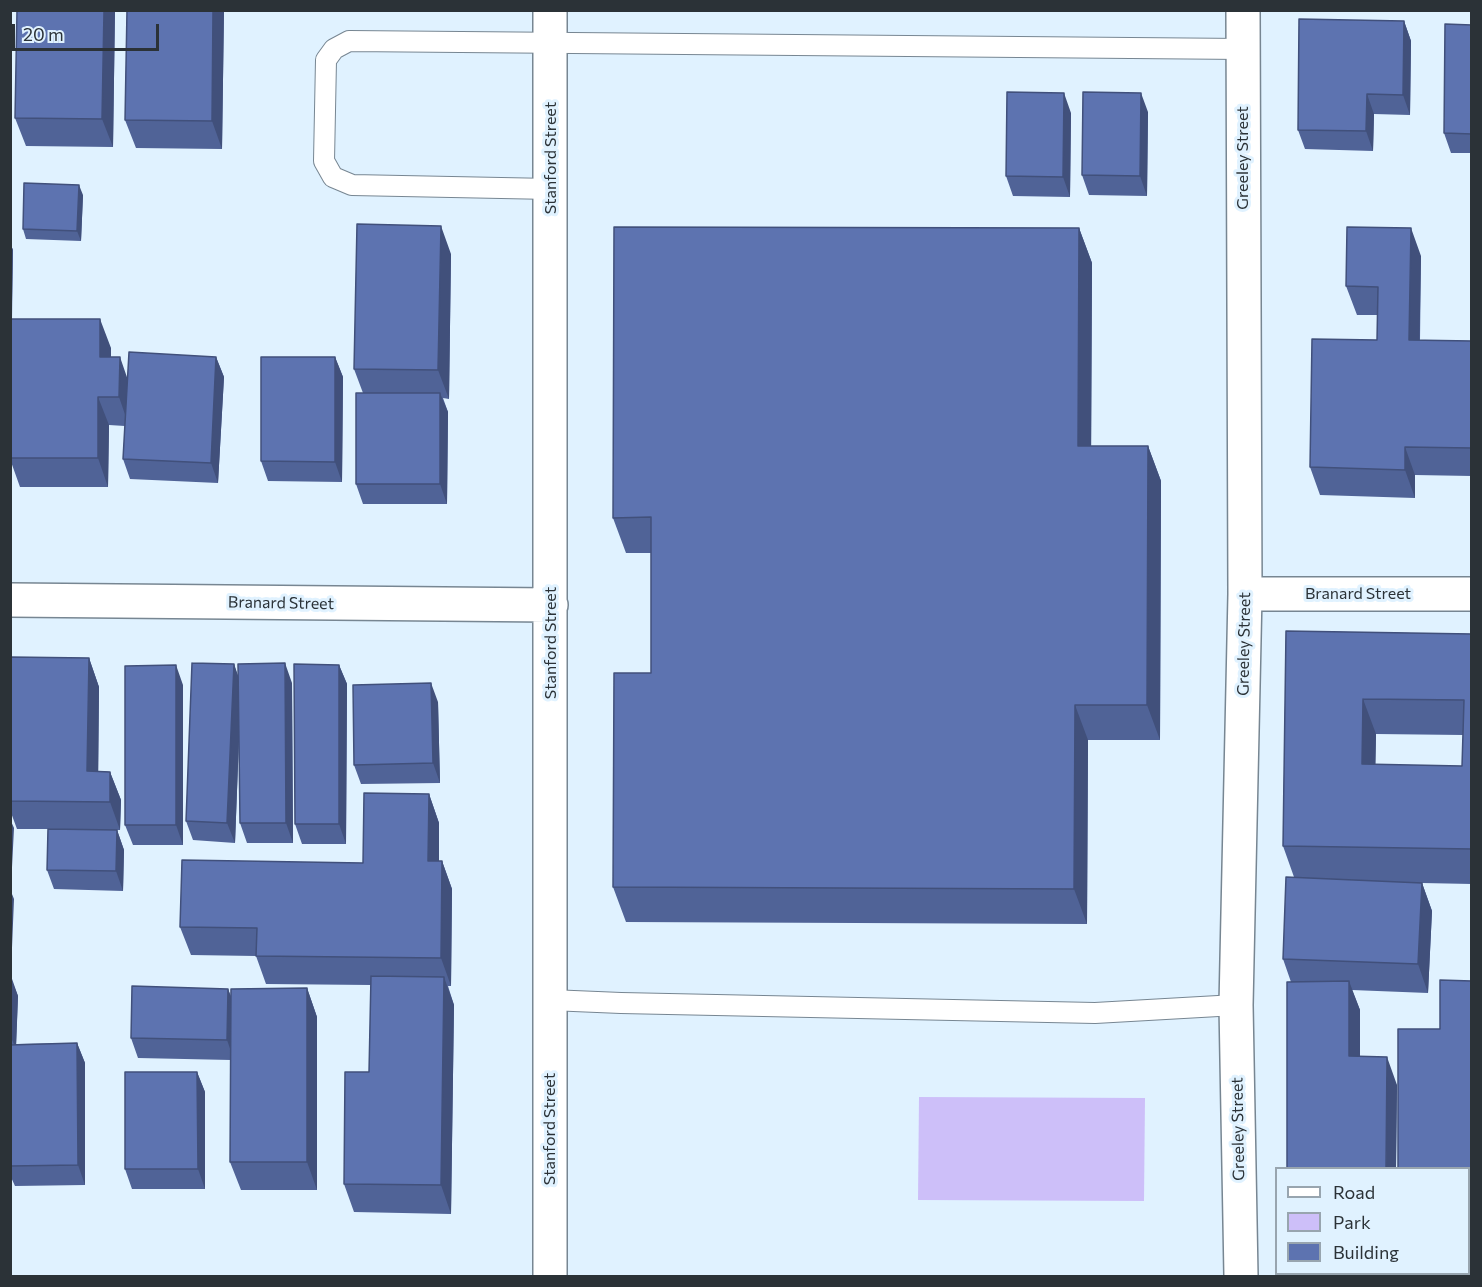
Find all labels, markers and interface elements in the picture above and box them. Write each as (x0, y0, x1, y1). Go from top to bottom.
scale bar (15, 12, 162, 50)
text: 20 m (23, 23, 64, 45)
street label: Stanford Street (541, 102, 561, 214)
street label: Greeley Street (1233, 106, 1253, 210)
street label: Branard Street (1305, 584, 1411, 604)
street label: Stanford Street (541, 587, 561, 699)
street label: Branard Street (228, 592, 334, 614)
street label: Greeley Street (1233, 592, 1255, 696)
street label: Stanford Street (540, 1073, 560, 1185)
street label: Greeley Street (1227, 1077, 1249, 1181)
legend (1275, 1167, 1470, 1275)
text: Road (1333, 1181, 1375, 1203)
text: Park (1333, 1211, 1371, 1233)
text: Building (1333, 1241, 1399, 1263)

